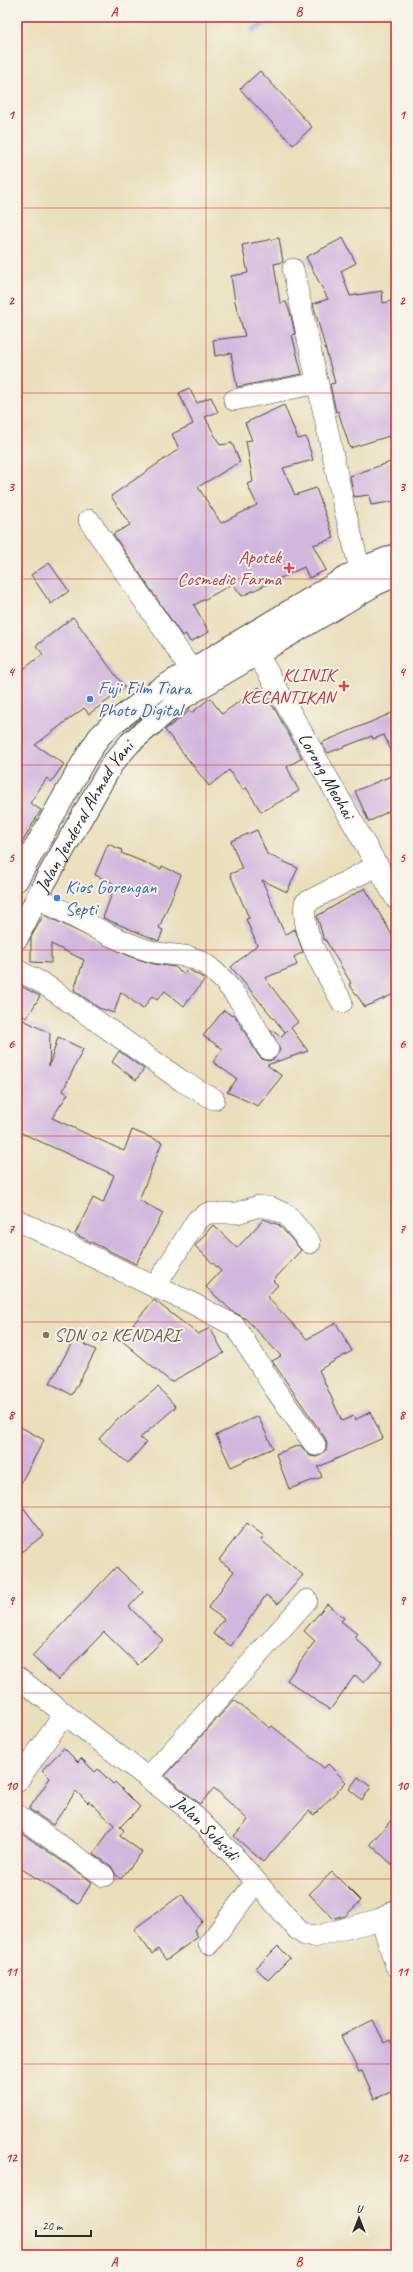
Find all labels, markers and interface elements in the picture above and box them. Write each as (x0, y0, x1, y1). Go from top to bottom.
text: A (111, 4, 119, 20)
text: B (296, 4, 304, 20)
text: 1 (8, 107, 16, 123)
text: 1 (399, 107, 407, 123)
text: 2 (8, 293, 15, 309)
text: 2 (399, 293, 406, 309)
text: 3 (8, 479, 15, 495)
text: 3 (399, 479, 406, 495)
place label: Apotek Cosmedic Farma (177, 545, 283, 591)
marker: Apotek Cosmedic Farma (284, 563, 294, 573)
place label: KLINIK KECANTIKAN (241, 663, 339, 709)
text: 4 (8, 664, 16, 680)
text: 4 (399, 664, 407, 680)
place label: Fuji Film Tiara Photo Digital (98, 676, 193, 722)
marker: KLINIK KECANTIKAN (338, 680, 350, 692)
marker: Fuji Film Tiara Photo Digital (85, 694, 95, 704)
street label: Lorong Meohai (293, 729, 361, 825)
street label: Jalan Jenderal Ahmad Yani (29, 734, 140, 897)
text: 5 (8, 850, 15, 866)
text: 5 (399, 850, 406, 866)
place label: Kios Gorengan Septi (65, 875, 157, 921)
marker: Kios Gorengan Septi (52, 893, 62, 903)
text: 6 (8, 1036, 15, 1052)
text: 6 (399, 1036, 406, 1052)
text: 7 (8, 1221, 15, 1237)
text: 7 (399, 1221, 406, 1237)
place label: SDN 02 KENDARI (54, 1323, 184, 1347)
marker: SDN 02 KENDARI (41, 1330, 51, 1340)
text: 8 (8, 1407, 16, 1423)
text: 8 (399, 1407, 407, 1423)
text: 9 (8, 1593, 15, 1609)
text: 9 (399, 1593, 406, 1609)
text: 10 (5, 1778, 18, 1794)
text: 10 (396, 1778, 409, 1794)
street label: Jalan Subsidi (167, 1789, 246, 1867)
text: 11 (5, 1964, 19, 1980)
text: 11 (396, 1964, 410, 1980)
text: 12 (5, 2150, 18, 2166)
text: 12 (396, 2150, 409, 2166)
north arrow (339, 2198, 379, 2238)
text: U (356, 2201, 364, 2215)
scale bar (36, 2212, 91, 2238)
text: 20 m (42, 2218, 64, 2234)
text: A (111, 2254, 119, 2270)
text: B (296, 2254, 304, 2270)

